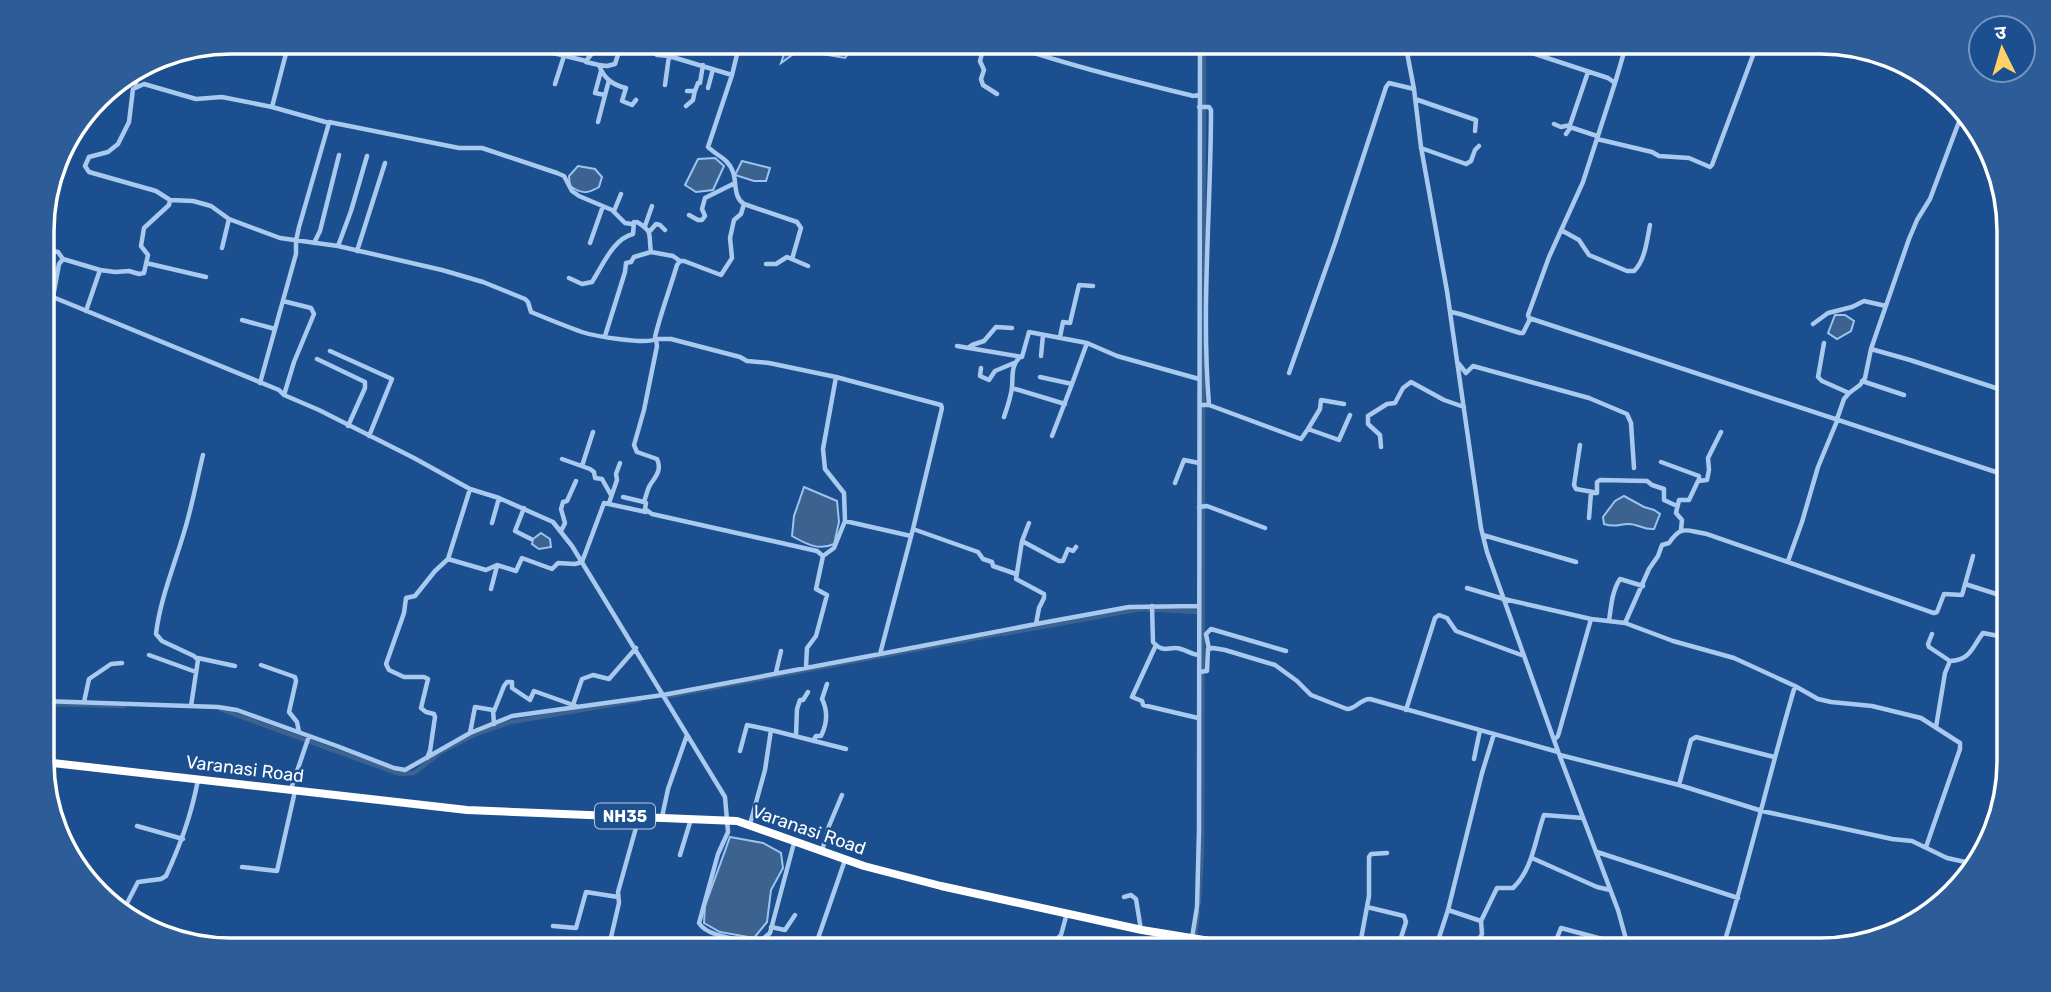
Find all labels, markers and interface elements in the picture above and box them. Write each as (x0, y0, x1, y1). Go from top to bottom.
north arrow (1967, 14, 2037, 84)
text: उ (1994, 21, 2008, 45)
street label: Varanasi Road (185, 751, 305, 787)
street label: Varanasi Road (749, 800, 869, 860)
road number: NH35 (595, 804, 655, 828)

